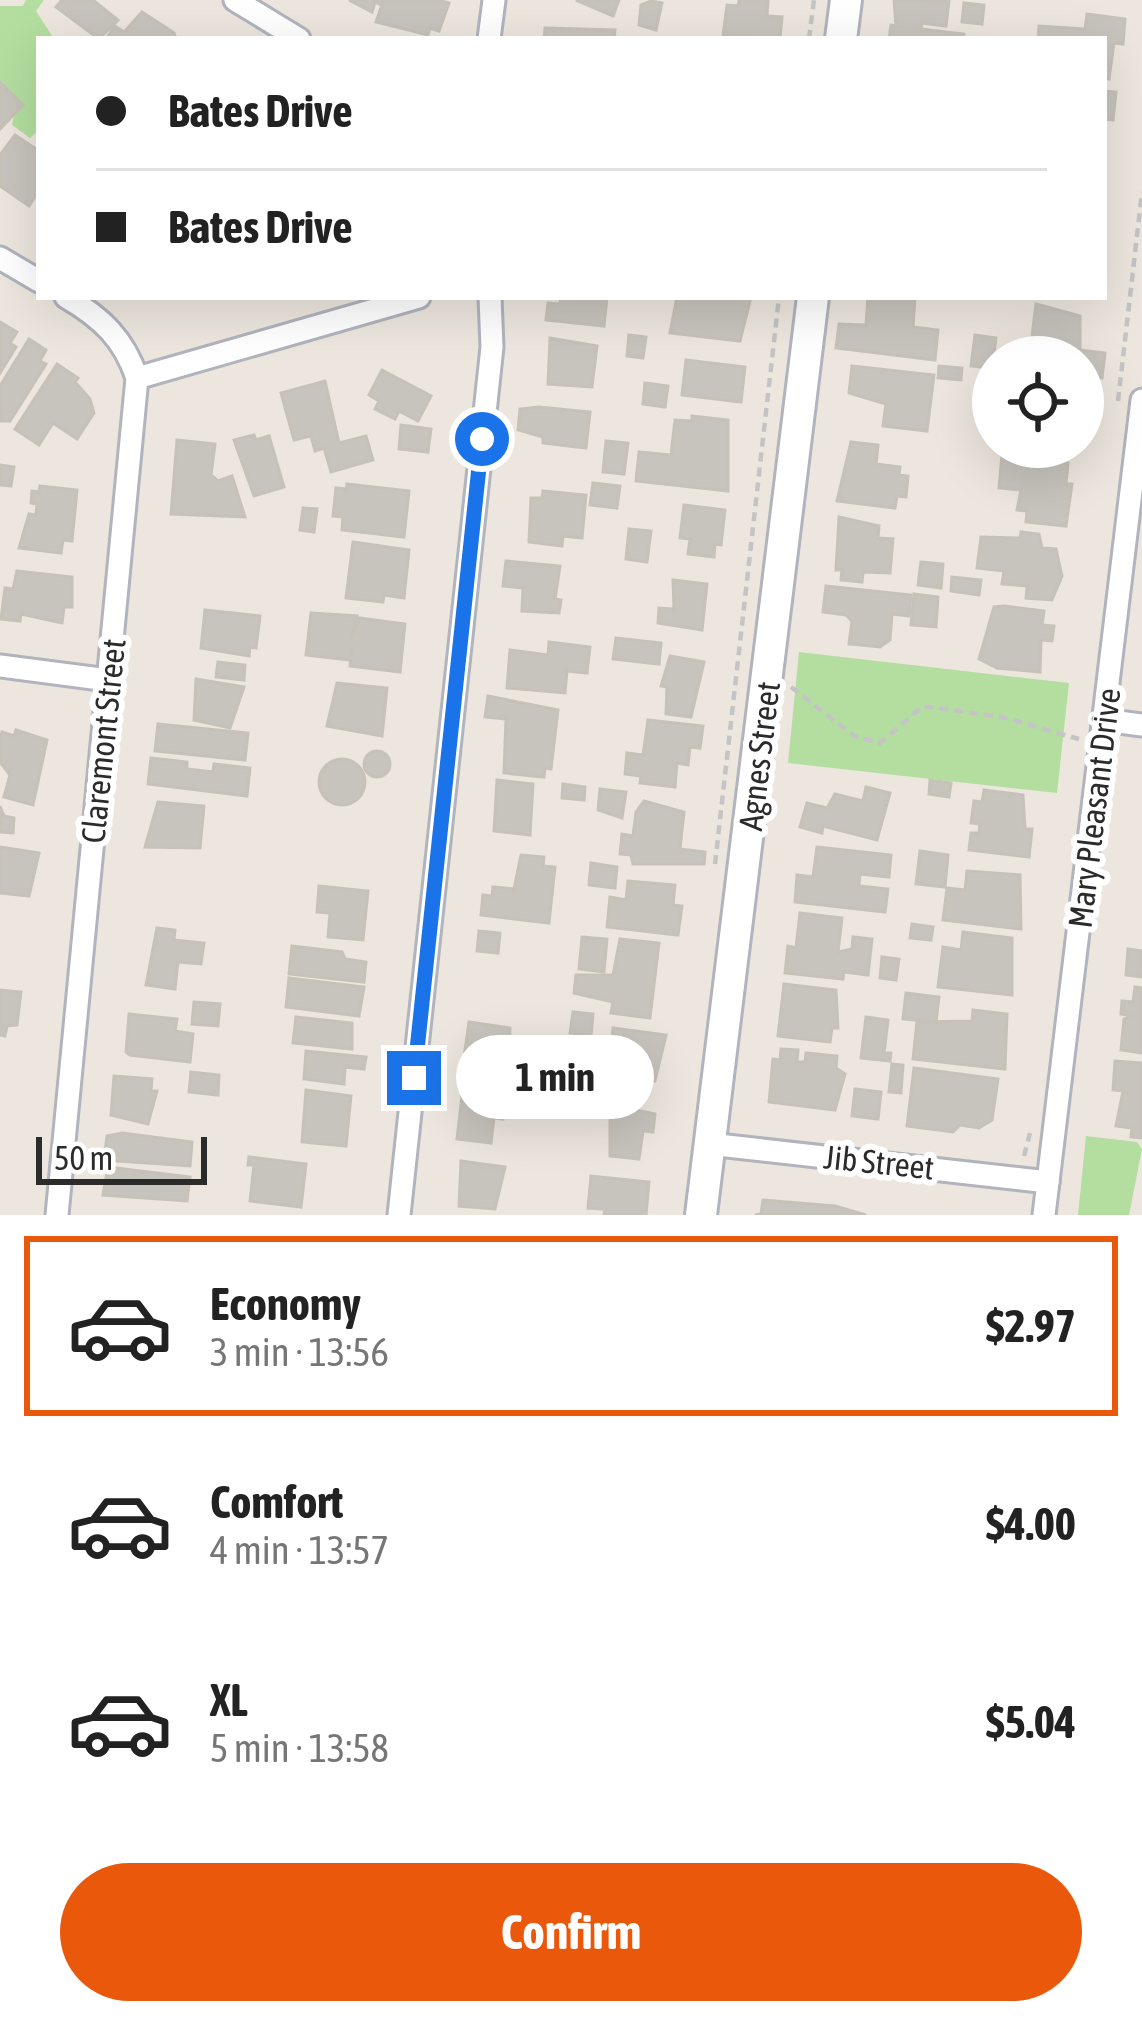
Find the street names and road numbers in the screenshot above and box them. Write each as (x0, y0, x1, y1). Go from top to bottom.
street label: Claremont Street (73, 637, 133, 845)
street label: Agnes Street (731, 679, 787, 833)
street label: Mary Pleasant Drive (1060, 686, 1128, 930)
street label: Jib Street (822, 1137, 936, 1187)

